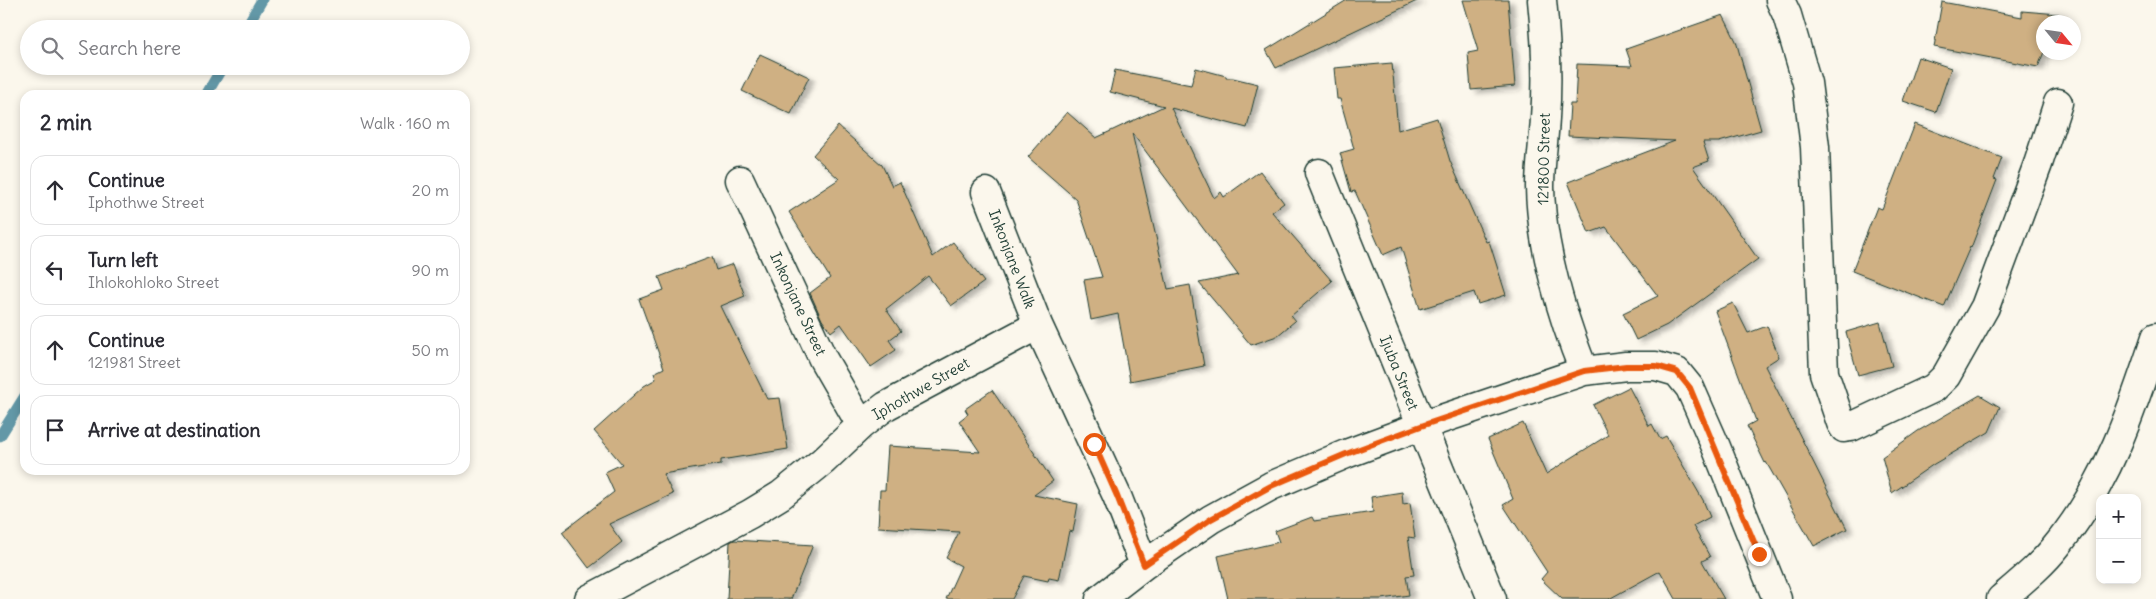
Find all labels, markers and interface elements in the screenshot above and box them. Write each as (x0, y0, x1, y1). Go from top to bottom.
north arrow (2036, 15, 2081, 60)
search box (20, 20, 470, 75)
icon: search (38, 34, 66, 62)
text: Search here (78, 36, 181, 60)
text: 2 min (40, 109, 92, 136)
text: Walk · 160 m (360, 113, 450, 133)
street label: 121800 Street (1533, 113, 1554, 205)
text: Continue (88, 168, 165, 192)
icon: ahead (41, 176, 69, 204)
text: 20 m (412, 180, 449, 200)
text: Iphothwe Street (88, 192, 204, 212)
street label: Inkonjane Walk (985, 207, 1040, 311)
text: Turn left (88, 248, 158, 272)
street label: Inkonjane Street (766, 249, 831, 359)
icon: left (41, 256, 69, 284)
text: 90 m (411, 260, 449, 280)
text: Ihlokohloko Street (88, 272, 219, 292)
text: Continue (88, 328, 165, 352)
street label: Ijuba Street (1376, 333, 1423, 413)
icon: ahead (41, 336, 69, 364)
text: 50 m (411, 340, 449, 360)
text: 121981 Street (88, 352, 181, 372)
street label: Iphothwe Street (869, 353, 973, 424)
icon: arrive (41, 416, 69, 444)
text: Arrive at destination (88, 418, 261, 442)
route start (1083, 433, 1106, 456)
map controls (2096, 494, 2141, 584)
button: + (2096, 494, 2141, 539)
button: − (2096, 539, 2141, 584)
route end (1748, 543, 1771, 566)

